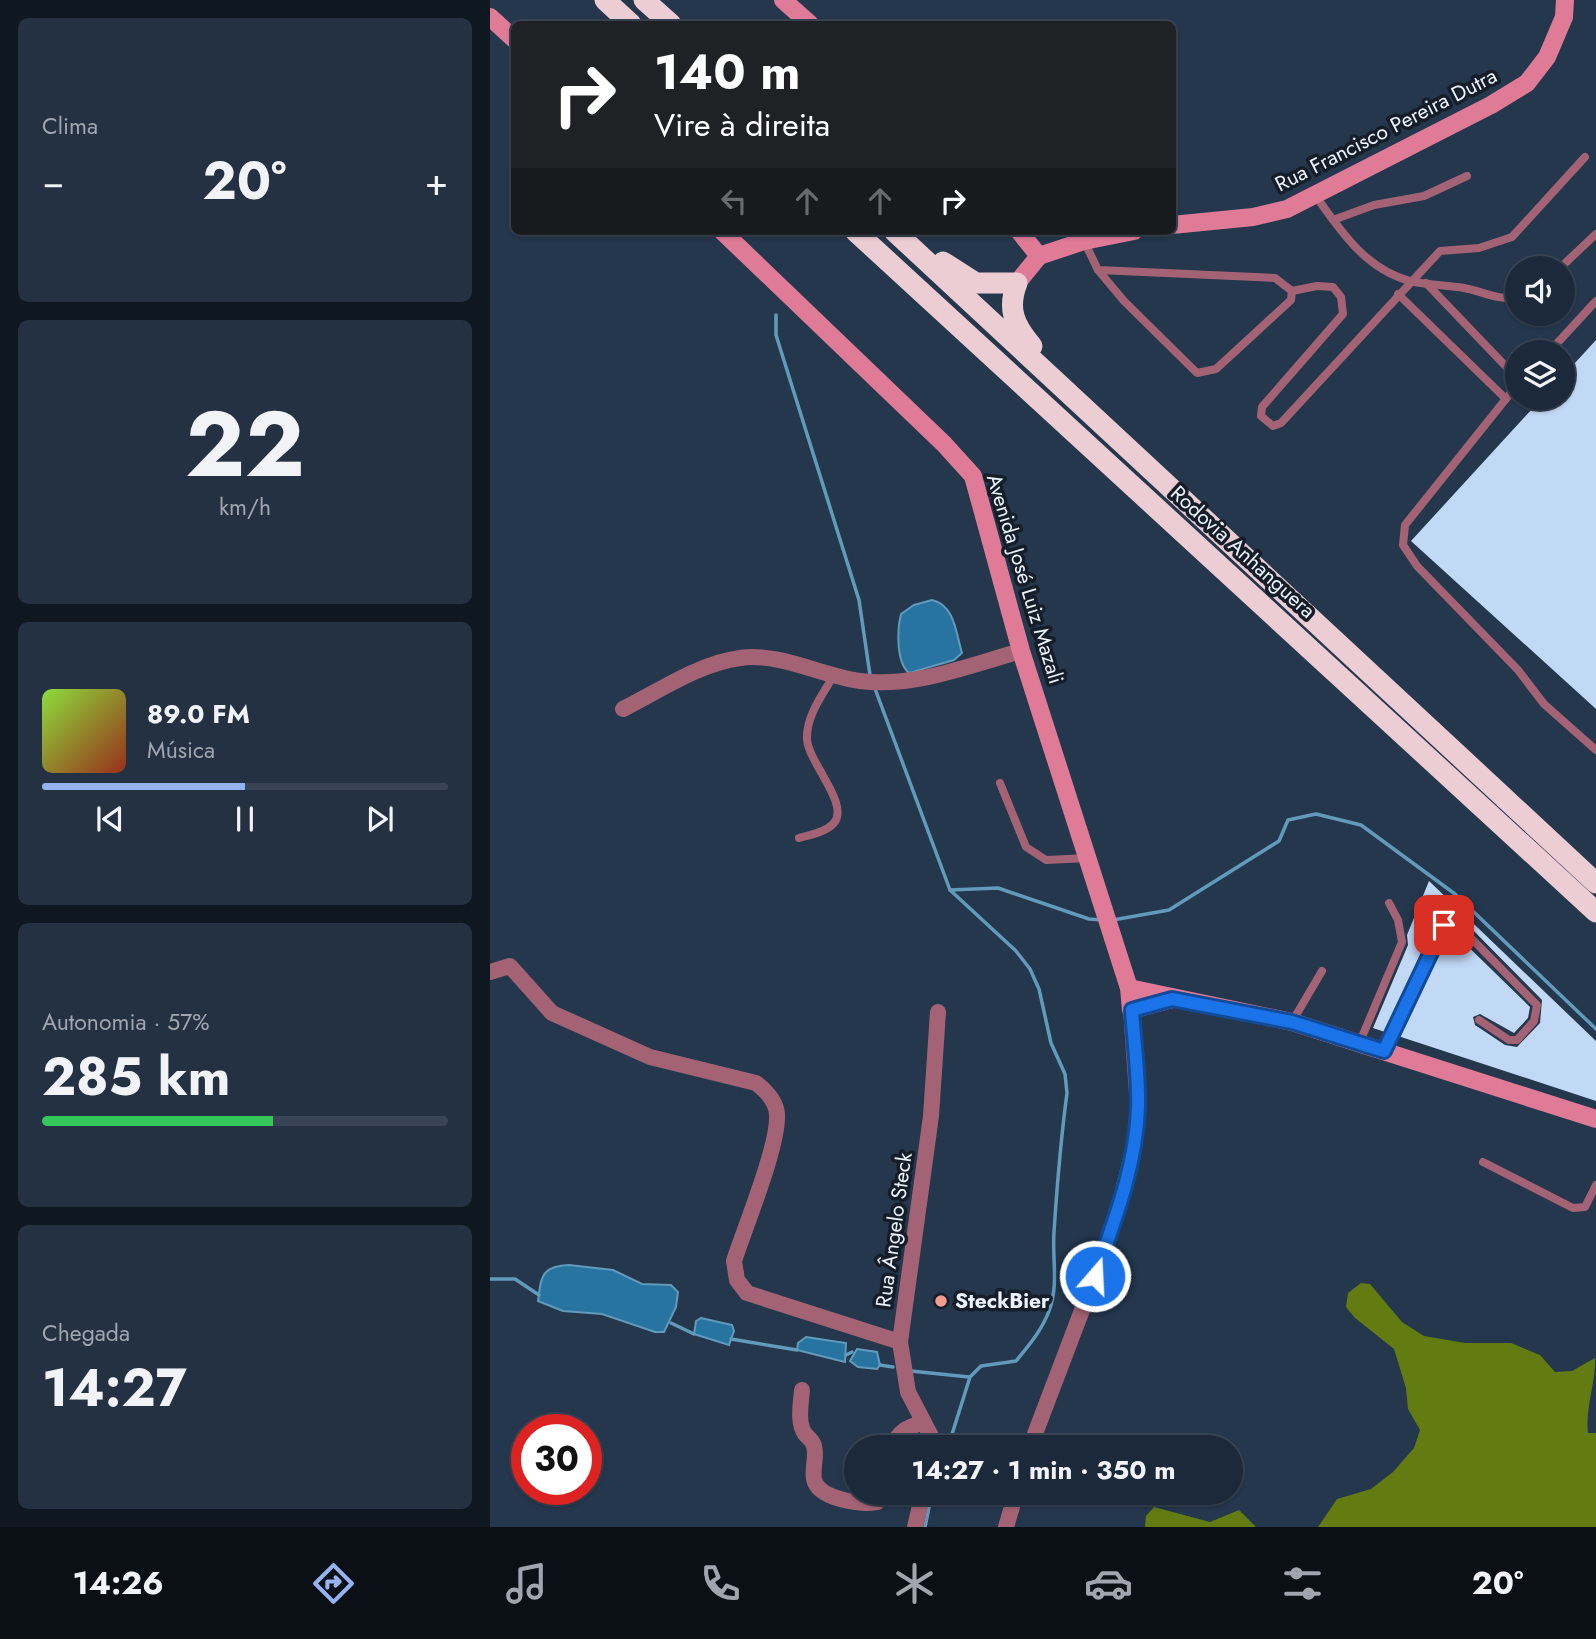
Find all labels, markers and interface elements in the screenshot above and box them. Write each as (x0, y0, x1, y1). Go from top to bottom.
text: 140 m (654, 37, 800, 107)
icon: right (539, 49, 630, 140)
street label: Rua Francisco Pereira Dutra (1270, 61, 1502, 199)
text: Vire à direita (654, 102, 830, 148)
text: Clima (42, 109, 98, 143)
text: 20° (203, 143, 287, 219)
text: − (42, 154, 64, 209)
text: + (425, 154, 448, 209)
icon: left (715, 182, 753, 220)
icon: ahead (788, 182, 826, 220)
icon: ahead (861, 182, 899, 220)
icon: right (934, 182, 972, 220)
map controls (1505, 256, 1575, 410)
button: sound (1505, 256, 1575, 326)
button: layers (1505, 340, 1575, 410)
text: 22 (185, 379, 305, 510)
street label: Avenida José Luiz Mazali (979, 470, 1071, 688)
street label: Rodovia Anhanguera (1164, 479, 1322, 625)
text: km/h (219, 490, 271, 524)
text: 89.0 FM (147, 695, 250, 733)
text: Música (147, 733, 215, 767)
icon: previous (91, 800, 129, 838)
icon: pause (226, 800, 264, 838)
icon: next (361, 800, 399, 838)
pin (1414, 895, 1474, 955)
icon: arrive (1425, 906, 1463, 944)
text: Autonomia · 57% (42, 1005, 210, 1039)
text: 285 km (42, 1039, 231, 1115)
street label: Rua Ângelo Steck (868, 1150, 920, 1309)
position arrow (1058, 1239, 1132, 1313)
place label: SteckBier (955, 1286, 1050, 1316)
marker: SteckBier (933, 1293, 949, 1309)
text: Chegada (42, 1316, 130, 1350)
text: 14:27 (42, 1350, 187, 1426)
speed limit sign: 30 (511, 1414, 602, 1505)
text: 14:27 · 1 min · 350 m (911, 1451, 1176, 1489)
icon: directions (309, 1559, 358, 1608)
icon: music (502, 1559, 551, 1608)
icon: phone (696, 1559, 745, 1608)
icon: climate (890, 1559, 939, 1608)
icon: car (1084, 1559, 1133, 1608)
icon: filters (1278, 1559, 1327, 1608)
text: 14:26 (72, 1560, 164, 1606)
text: 20° (1472, 1560, 1523, 1606)

